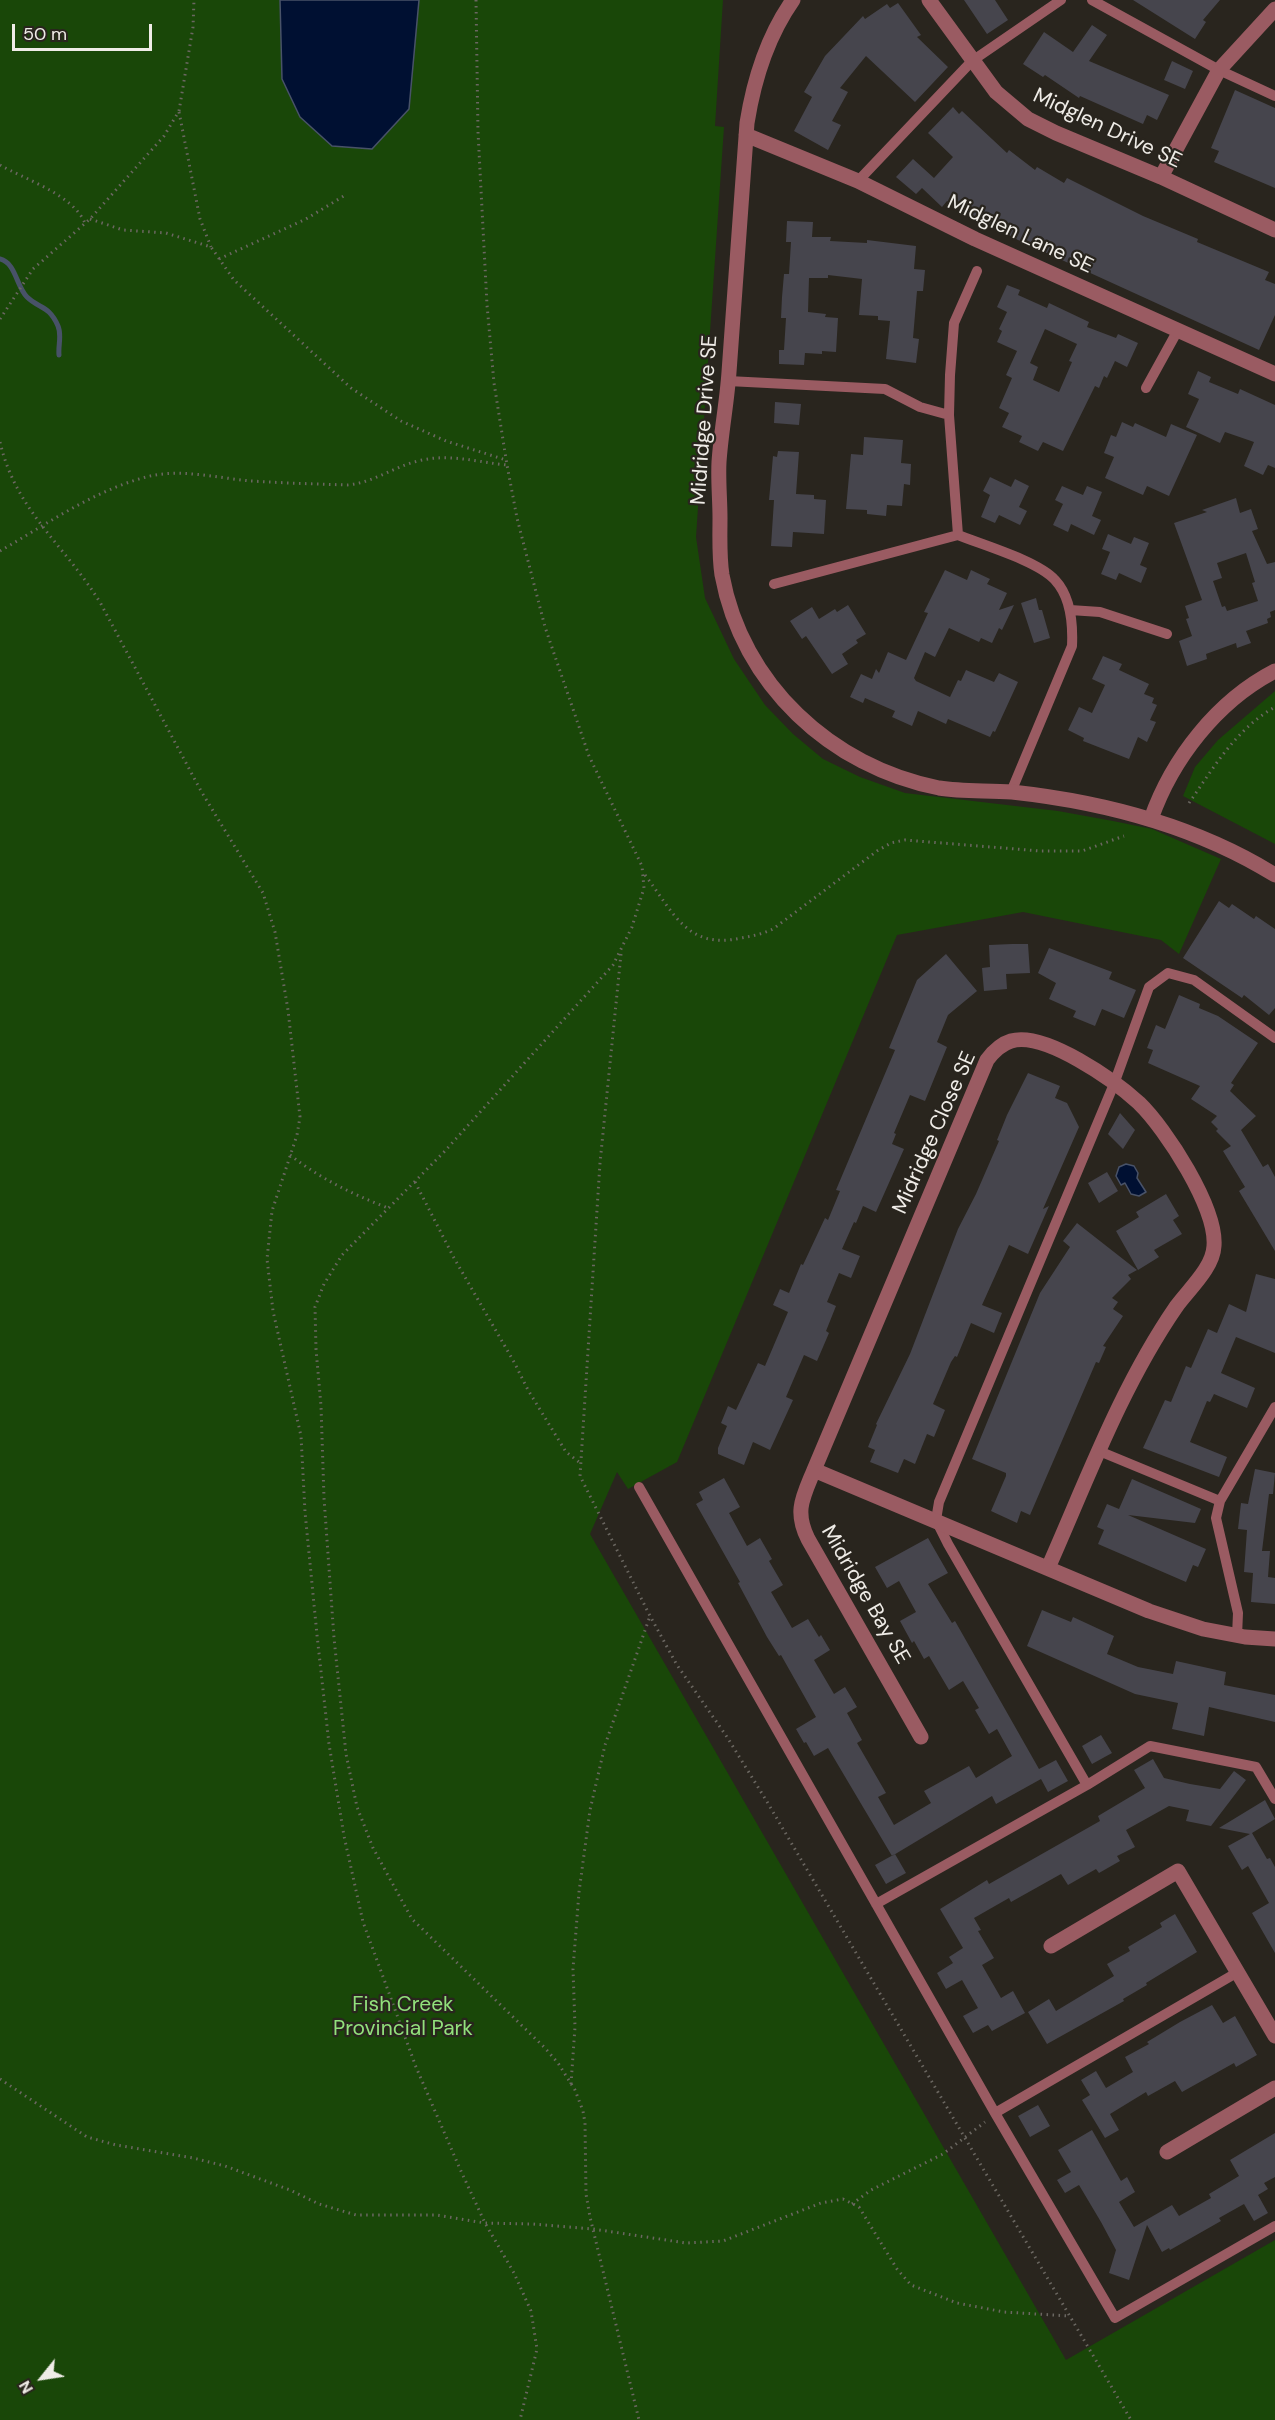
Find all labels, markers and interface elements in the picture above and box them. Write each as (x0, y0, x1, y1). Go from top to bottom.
scale bar (15, 12, 154, 50)
text: 50 m (23, 22, 67, 46)
street label: Midglen Drive SE (1029, 84, 1185, 174)
street label: Midglen Lane SE (943, 190, 1097, 280)
street label: Midridge Drive SE (687, 334, 723, 506)
street label: Midridge Close SE (888, 1048, 982, 1218)
street label: Midridge Bay SE (815, 1521, 915, 1669)
park label: Fish Creek Provincial Park (333, 1992, 473, 2042)
north arrow (12, 2348, 72, 2408)
text: N (14, 2377, 38, 2398)

